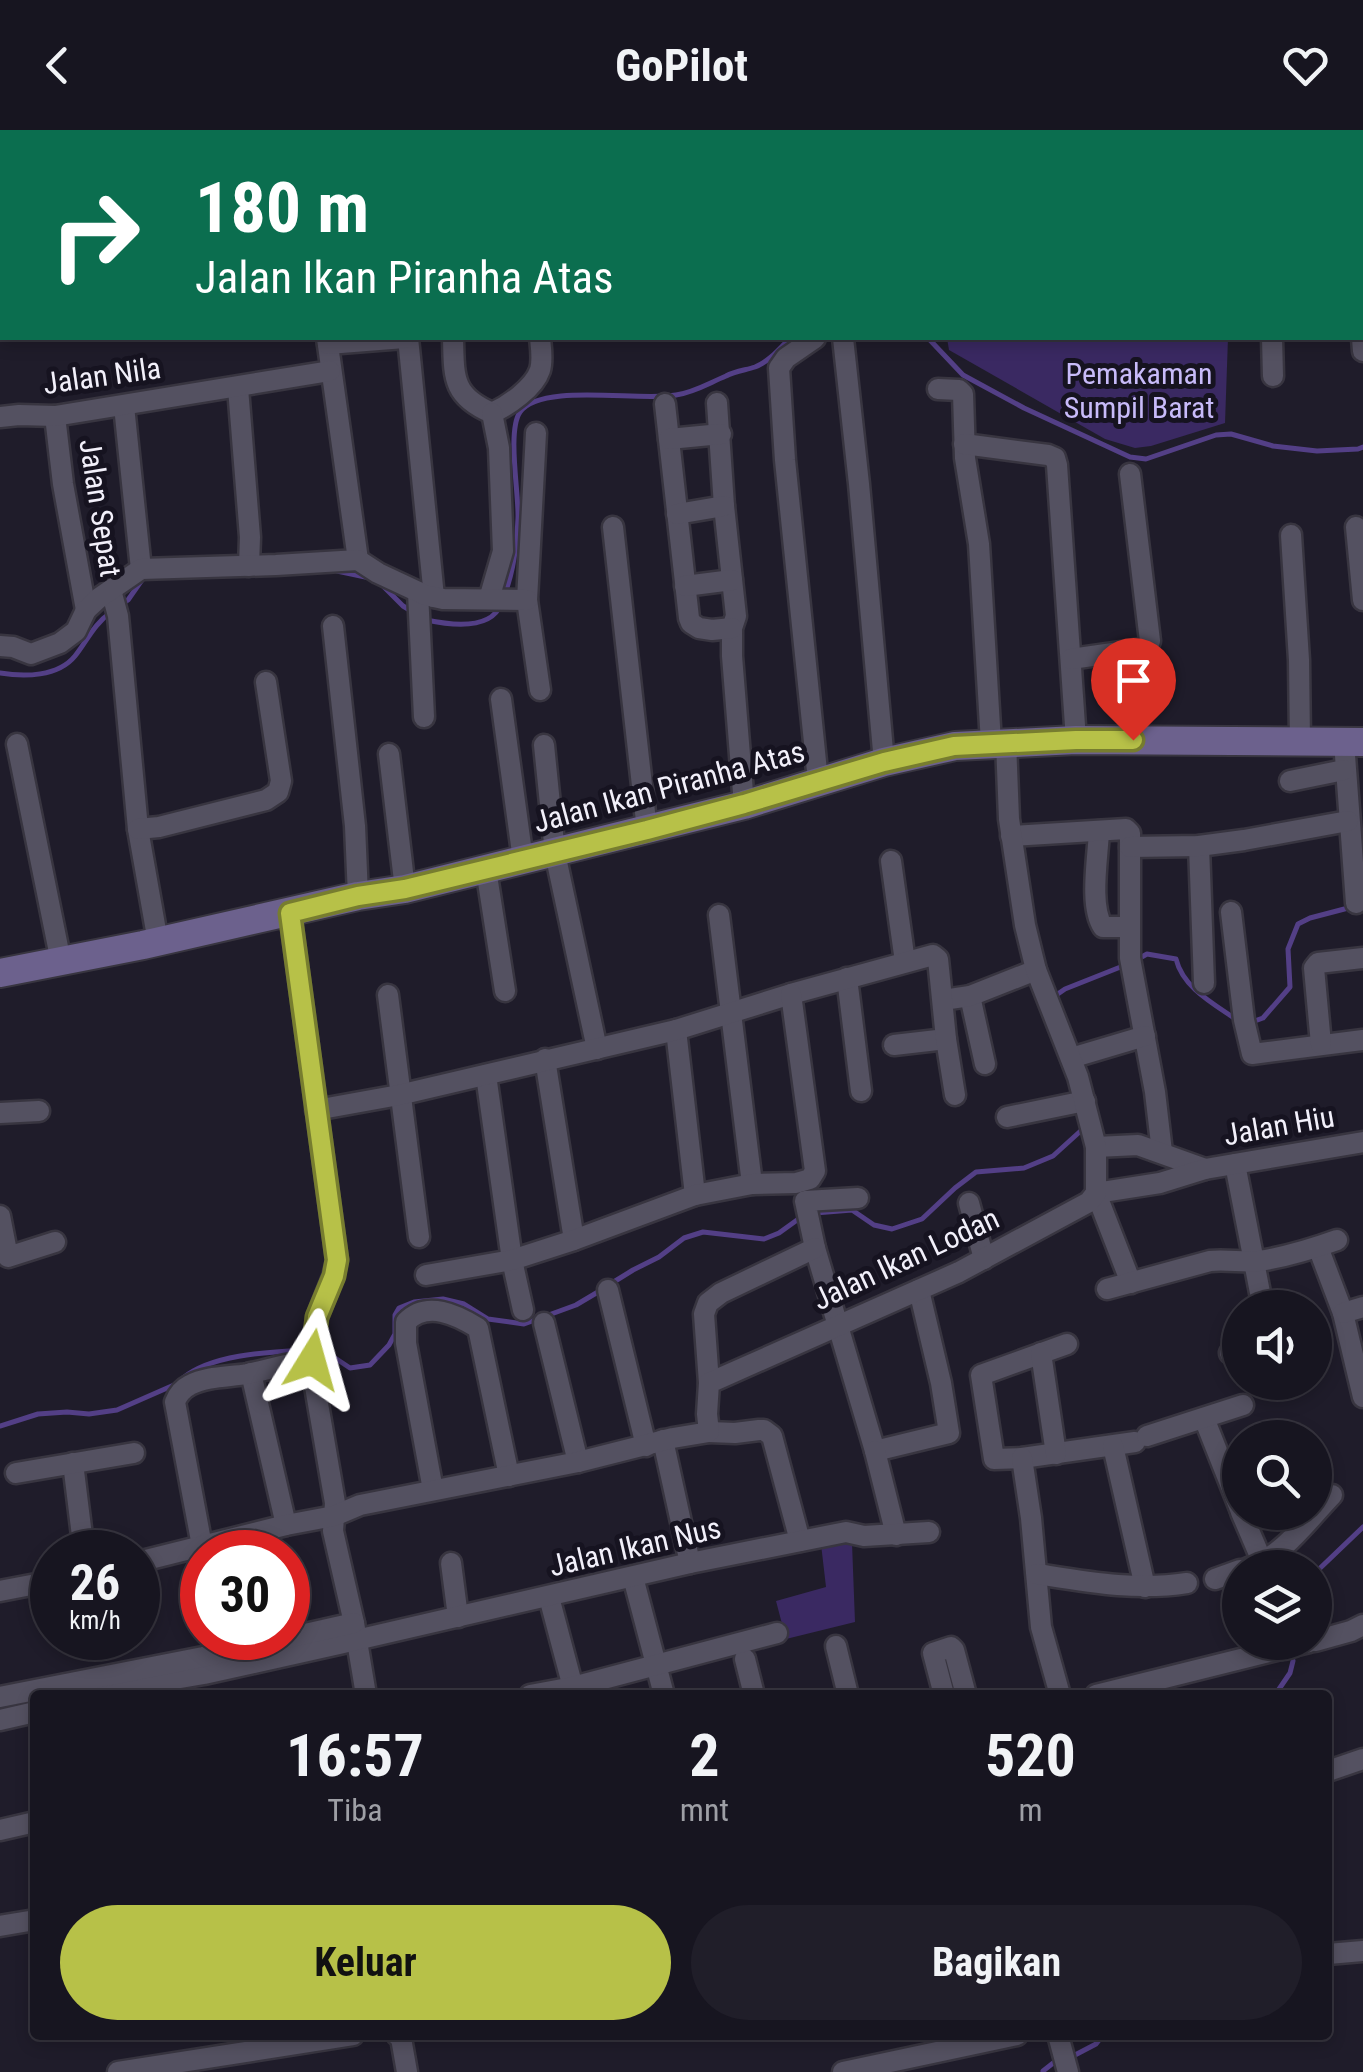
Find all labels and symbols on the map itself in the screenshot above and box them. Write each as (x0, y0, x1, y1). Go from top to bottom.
street label: Jalan Nila (41, 350, 163, 401)
park label: Pemakaman Sumpil Barat (1064, 356, 1214, 425)
street label: Jalan Sepat (72, 436, 129, 579)
pin (1091, 638, 1176, 741)
street label: Jalan Ikan Piranha Atas (530, 734, 808, 840)
street label: Jalan Hiu (1221, 1099, 1337, 1152)
street label: Jalan Ikan Lodan (807, 1200, 1004, 1317)
position arrow (260, 1308, 364, 1412)
street label: Jalan Ikan Nus (546, 1510, 724, 1583)
speed limit sign: 30 (180, 1530, 310, 1660)

